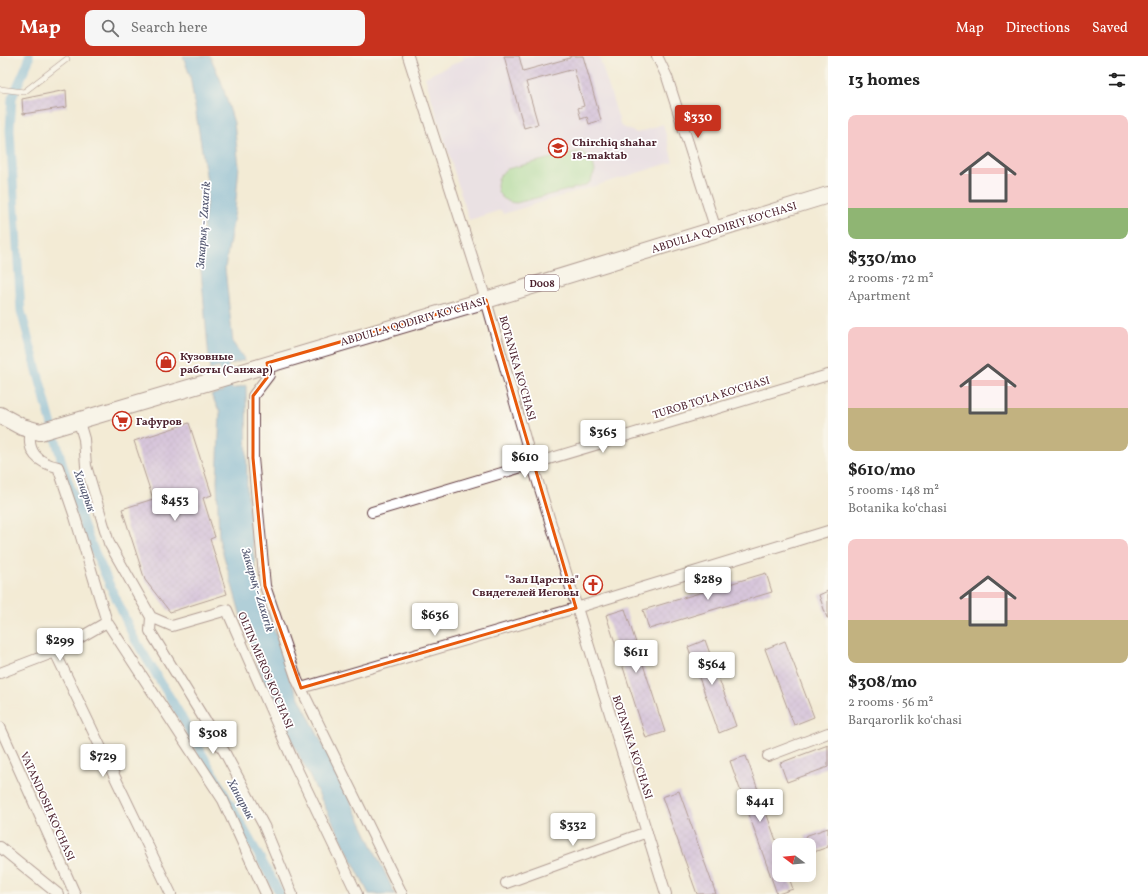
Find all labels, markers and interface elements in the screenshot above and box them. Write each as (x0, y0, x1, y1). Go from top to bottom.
search box (85, 10, 365, 46)
text: Map (20, 15, 61, 41)
icon: search (99, 17, 121, 39)
text: Search here (131, 18, 208, 39)
text: Map (956, 19, 984, 38)
text: Directions (1006, 19, 1070, 38)
text: Saved (1092, 19, 1128, 38)
text: 13 homes (848, 69, 920, 92)
icon: filters (1106, 69, 1128, 91)
pin: $330 (674, 105, 722, 139)
text: $330 (684, 109, 712, 127)
place label: Chirchiq shahar 18-maktab (572, 136, 657, 164)
school or university icon: Chirchiq shahar 18-maktab (547, 137, 569, 159)
icon: home (952, 141, 1024, 213)
water label: Закарық - Zaxarik (193, 181, 215, 270)
street label: ABDULLA QODIRIY KO‘CHASI (650, 199, 799, 258)
text: $330/mo (848, 247, 916, 270)
text: 2 rooms · 72 m² (848, 270, 934, 288)
road number: D008 (525, 275, 559, 291)
text: Apartment (848, 288, 911, 306)
street label: ABDULLA QODIRIY KO‘CHASI (339, 294, 488, 351)
street label: BOTANIKA KO‘CHASI (494, 314, 539, 423)
place label: Кузовные работы (Санжар) (180, 350, 273, 378)
shop icon: Кузовные работы (Санжар) (155, 351, 177, 373)
icon: home (952, 353, 1024, 425)
street label: TUROB TO‘LA KO‘CHASI (651, 373, 772, 423)
supermarket icon: Гафуров (111, 410, 133, 432)
place label: Гафуров (136, 415, 182, 430)
pin: $365 (579, 420, 627, 454)
text: $365 (589, 424, 617, 442)
pin: $610 (501, 445, 549, 479)
text: $610 (511, 449, 539, 467)
text: $610/mo (848, 459, 916, 482)
water label: Ханарык (69, 467, 99, 515)
text: 5 rooms · 148 m² (848, 482, 939, 500)
pin: $453 (151, 488, 199, 522)
text: $453 (161, 492, 189, 510)
text: Botanika ko‘chasi (848, 500, 947, 518)
water label: Закарық - Zaxarik (236, 545, 278, 635)
icon: home (952, 565, 1024, 637)
pin: $289 (684, 567, 732, 601)
text: $289 (694, 571, 722, 589)
place label: "Зал Царства" Свидетелей Иеговы (472, 573, 579, 601)
church icon: "Зал Царства" Свидетелей Иеговы (582, 574, 604, 596)
pin: $636 (411, 603, 459, 637)
text: $636 (421, 607, 449, 625)
street label: OLTIN MEROS KO‘CHASI (233, 610, 296, 731)
pin: $299 (36, 628, 84, 662)
text: $299 (46, 632, 74, 650)
pin: $611 (612, 640, 660, 674)
text: $611 (624, 644, 648, 662)
pin: $564 (688, 652, 736, 686)
text: $564 (698, 656, 726, 674)
text: $308/mo (848, 671, 917, 694)
street label: BOTANIKA KO‘CHASI (608, 694, 655, 801)
text: 2 rooms · 56 m² (848, 694, 933, 712)
text: Barqarorlik ko‘chasi (848, 712, 962, 730)
pin: $308 (189, 721, 237, 755)
text: $308 (199, 725, 227, 743)
pin: $729 (79, 744, 127, 778)
text: $729 (89, 748, 117, 766)
street label: VATANDOSH KO‘CHASI (16, 750, 78, 864)
water label: Ханарык (222, 776, 258, 823)
pin: $441 (736, 789, 784, 823)
text: $441 (746, 793, 774, 811)
pin: $332 (549, 813, 597, 847)
text: $332 (559, 817, 587, 835)
north arrow (772, 838, 816, 882)
map controls (772, 838, 816, 882)

